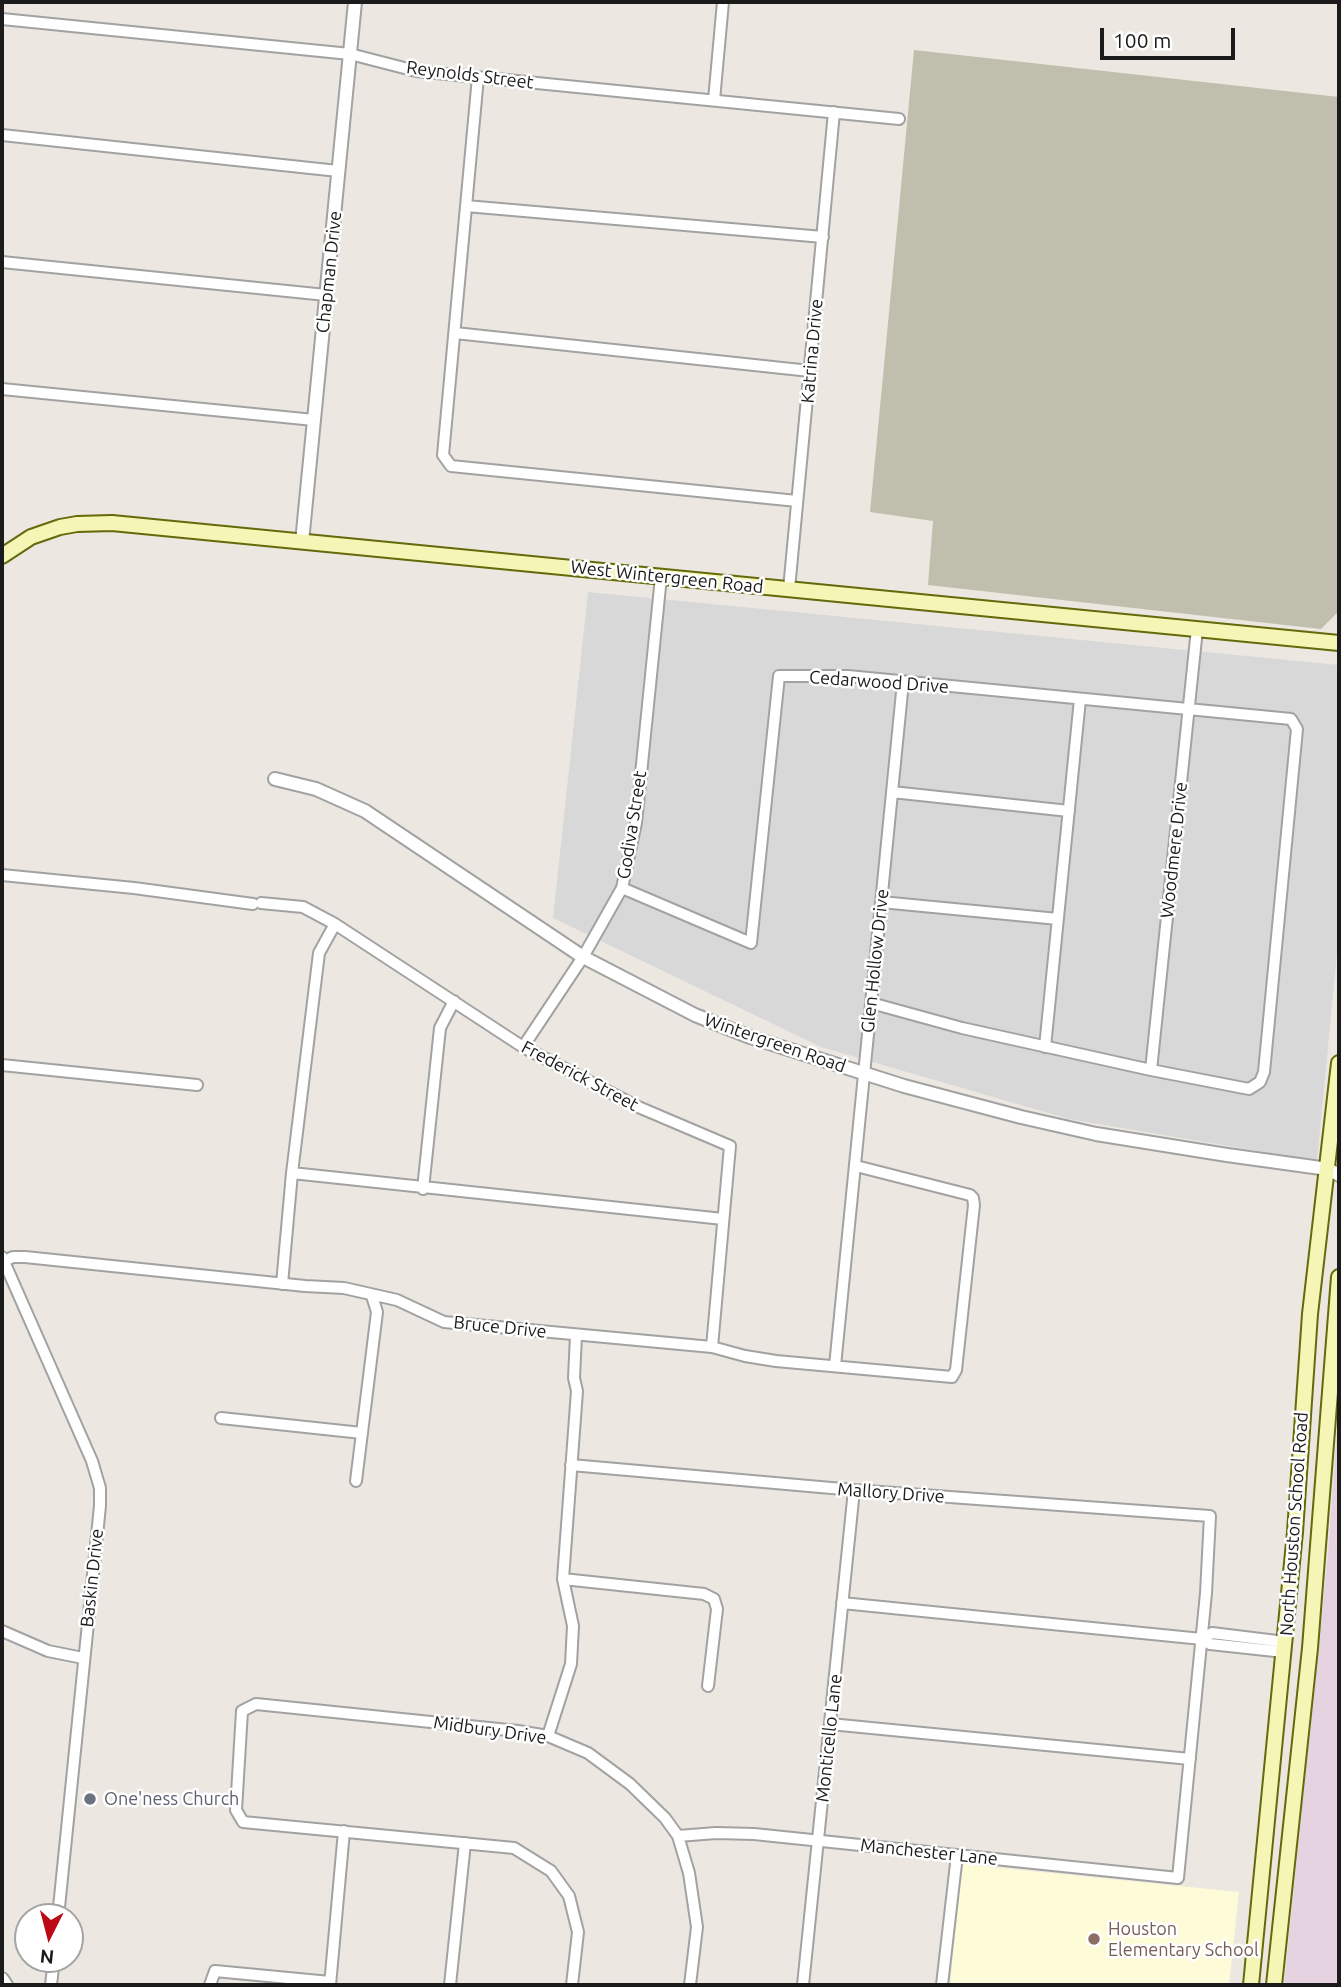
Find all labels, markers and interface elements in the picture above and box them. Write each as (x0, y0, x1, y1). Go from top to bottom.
scale bar (1103, 14, 1238, 58)
text: 100 m (1113, 28, 1171, 52)
street label: Reynolds Street (405, 56, 535, 94)
street label: Chapman Drive (312, 210, 346, 334)
street label: Katrina Drive (797, 298, 827, 404)
street label: West Wintergreen Road (570, 556, 764, 598)
street label: Cedarwood Drive (808, 666, 950, 698)
street label: Godiva Street (613, 769, 651, 881)
street label: Woodmere Drive (1156, 781, 1192, 919)
street label: Glen Hollow Drive (857, 888, 893, 1034)
street label: Wintergreen Road (701, 1009, 849, 1077)
street label: Frederick Street (518, 1036, 642, 1116)
street label: Bruce Drive (452, 1311, 548, 1343)
street label: North Houston School Road (1275, 1411, 1313, 1637)
street label: Mallory Drive (837, 1478, 945, 1508)
street label: Baskin Drive (76, 1528, 108, 1628)
street label: Monticello Lane (812, 1673, 846, 1803)
street label: Midbury Drive (432, 1711, 548, 1749)
place label: One'ness Church (104, 1788, 239, 1810)
marker: One'ness Church (82, 1791, 98, 1807)
street label: Manchester Lane (859, 1834, 999, 1870)
north arrow (14, 1903, 84, 1973)
place label: Houston Elementary School (1108, 1918, 1259, 1960)
marker: Houston Elementary School (1086, 1931, 1102, 1947)
text: N (39, 1945, 55, 1969)

